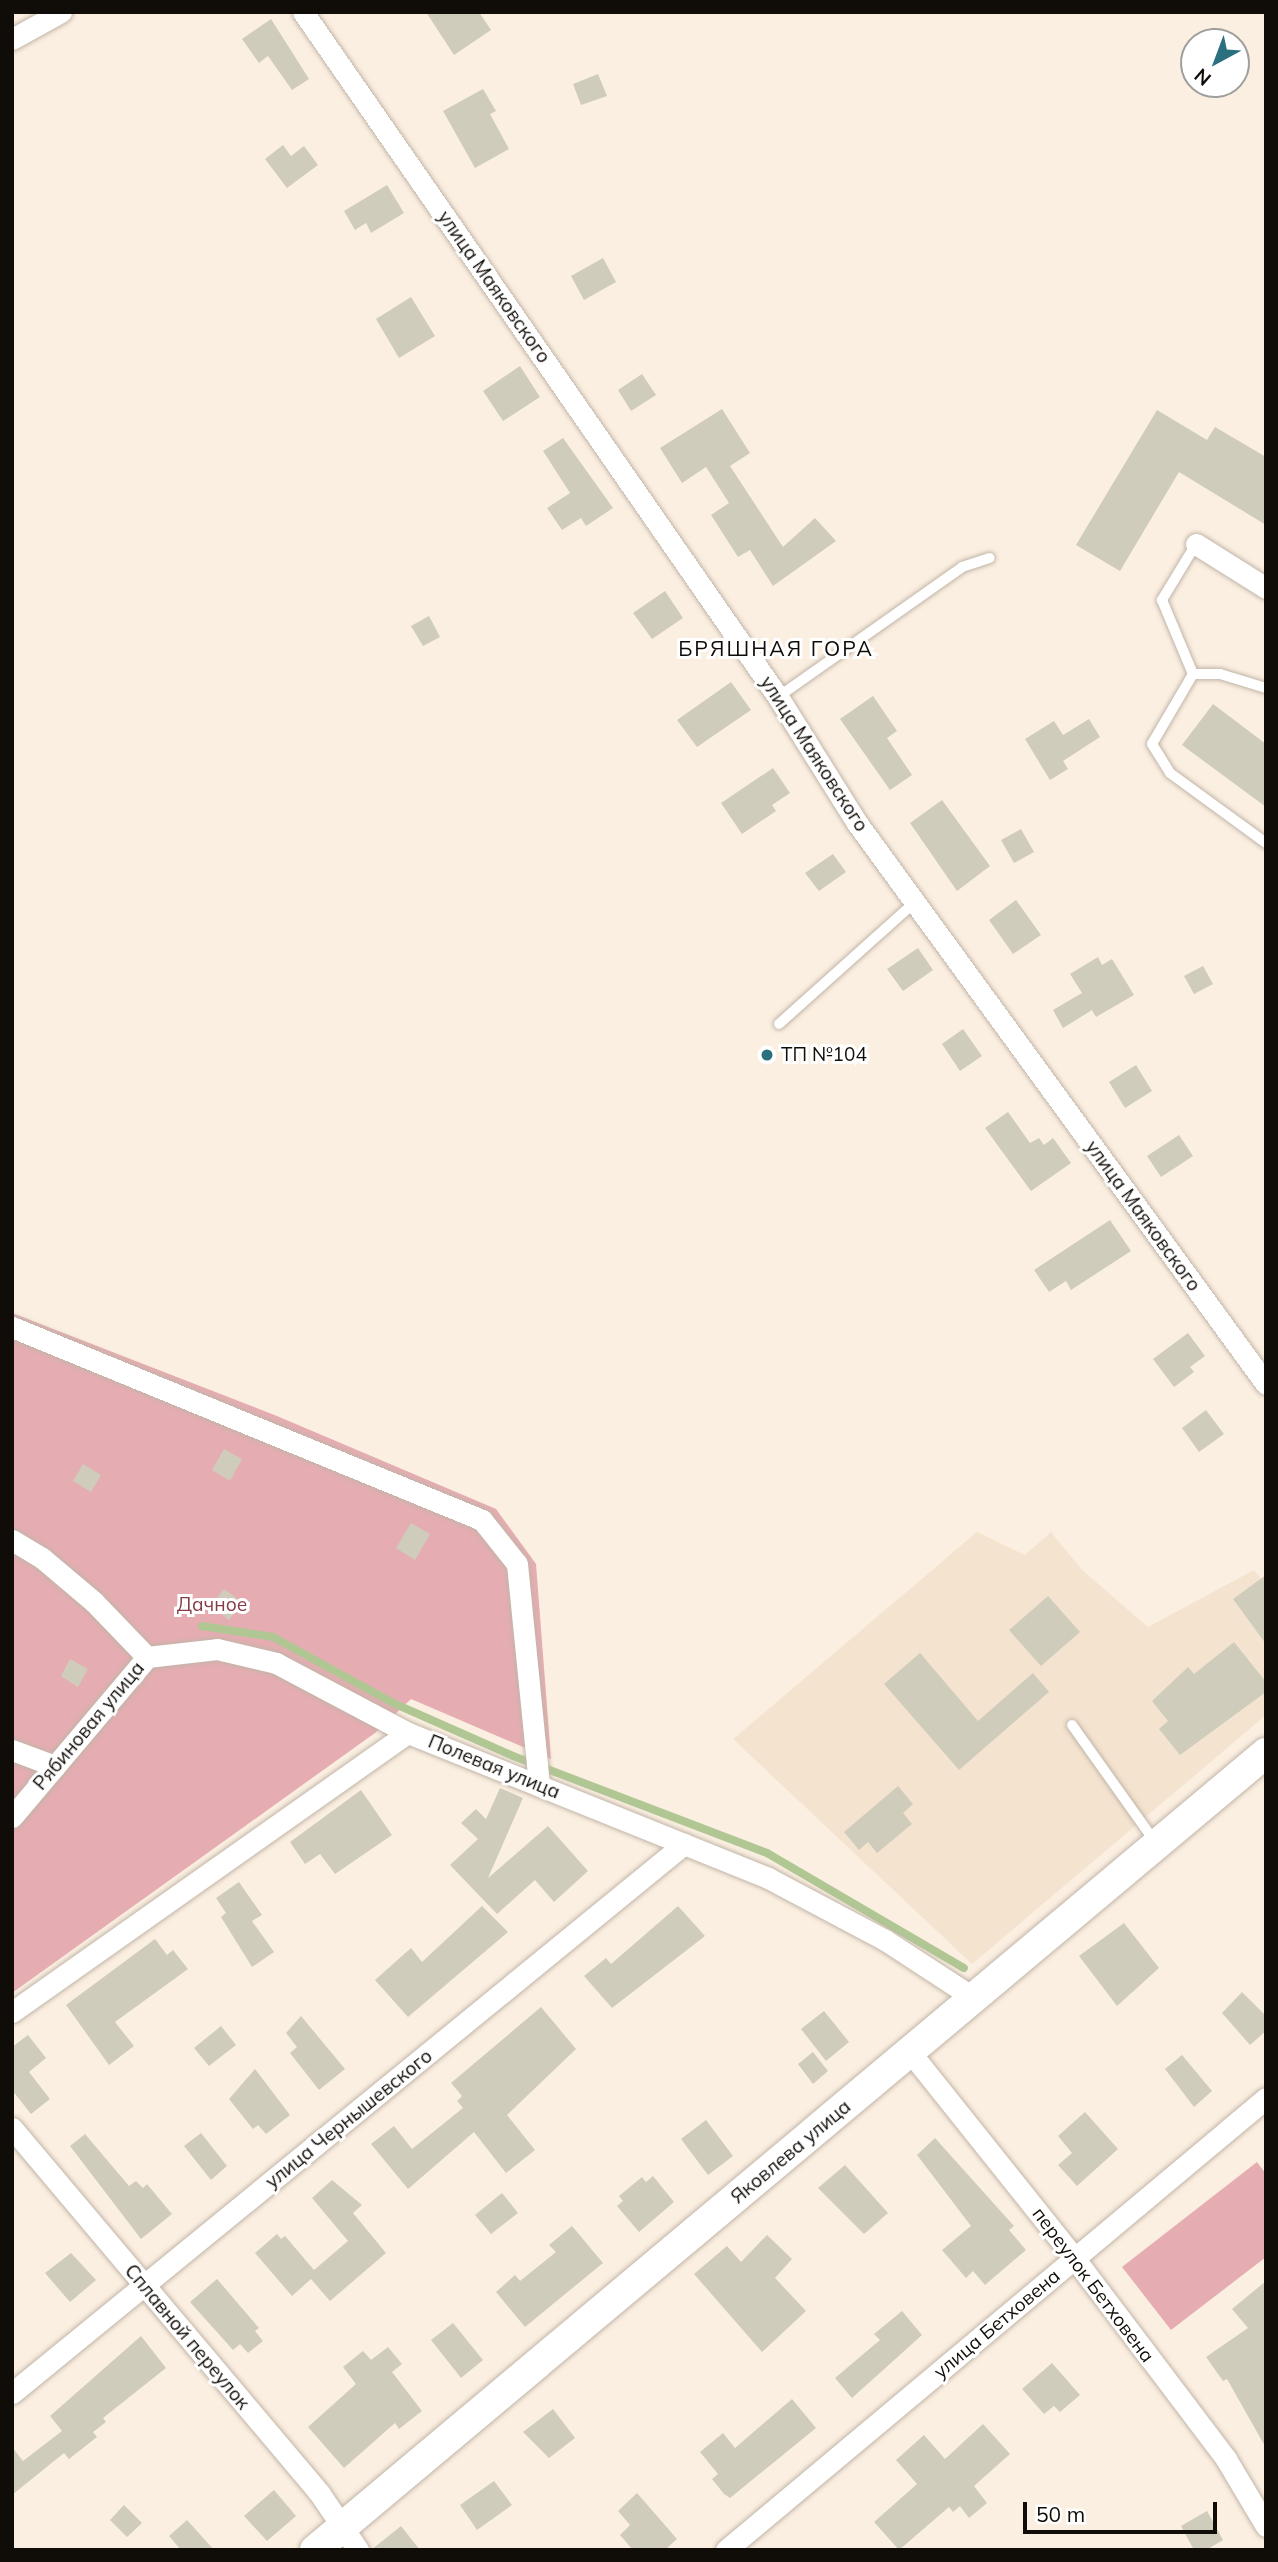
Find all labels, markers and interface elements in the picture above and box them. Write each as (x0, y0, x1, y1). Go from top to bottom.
north arrow (1180, 28, 1250, 98)
text: N (1189, 64, 1216, 91)
street label: улица Маяковского (433, 206, 555, 368)
district label: БРЯШНАЯ ГОРА (680, 635, 872, 661)
street label: улица Маяковского (755, 672, 873, 836)
place label: ТП №104 (781, 1044, 867, 1066)
marker: ТП №104 (759, 1047, 775, 1063)
street label: улица Маяковского (1081, 1136, 1205, 1296)
park label: Дачное (177, 1594, 247, 1616)
street label: Рябиновая улица (29, 1657, 149, 1795)
street label: Полевая улица (425, 1730, 563, 1804)
street label: улица Чернышевского (261, 2045, 437, 2193)
street label: Яковлева улица (727, 2095, 855, 2209)
street label: переулок Бетховена (1027, 2203, 1159, 2367)
street label: Сплавной переулок (120, 2260, 254, 2414)
street label: улица Бетховена (929, 2265, 1065, 2383)
scale bar (1026, 2488, 1220, 2532)
text: 50 m (1036, 2501, 1085, 2527)

